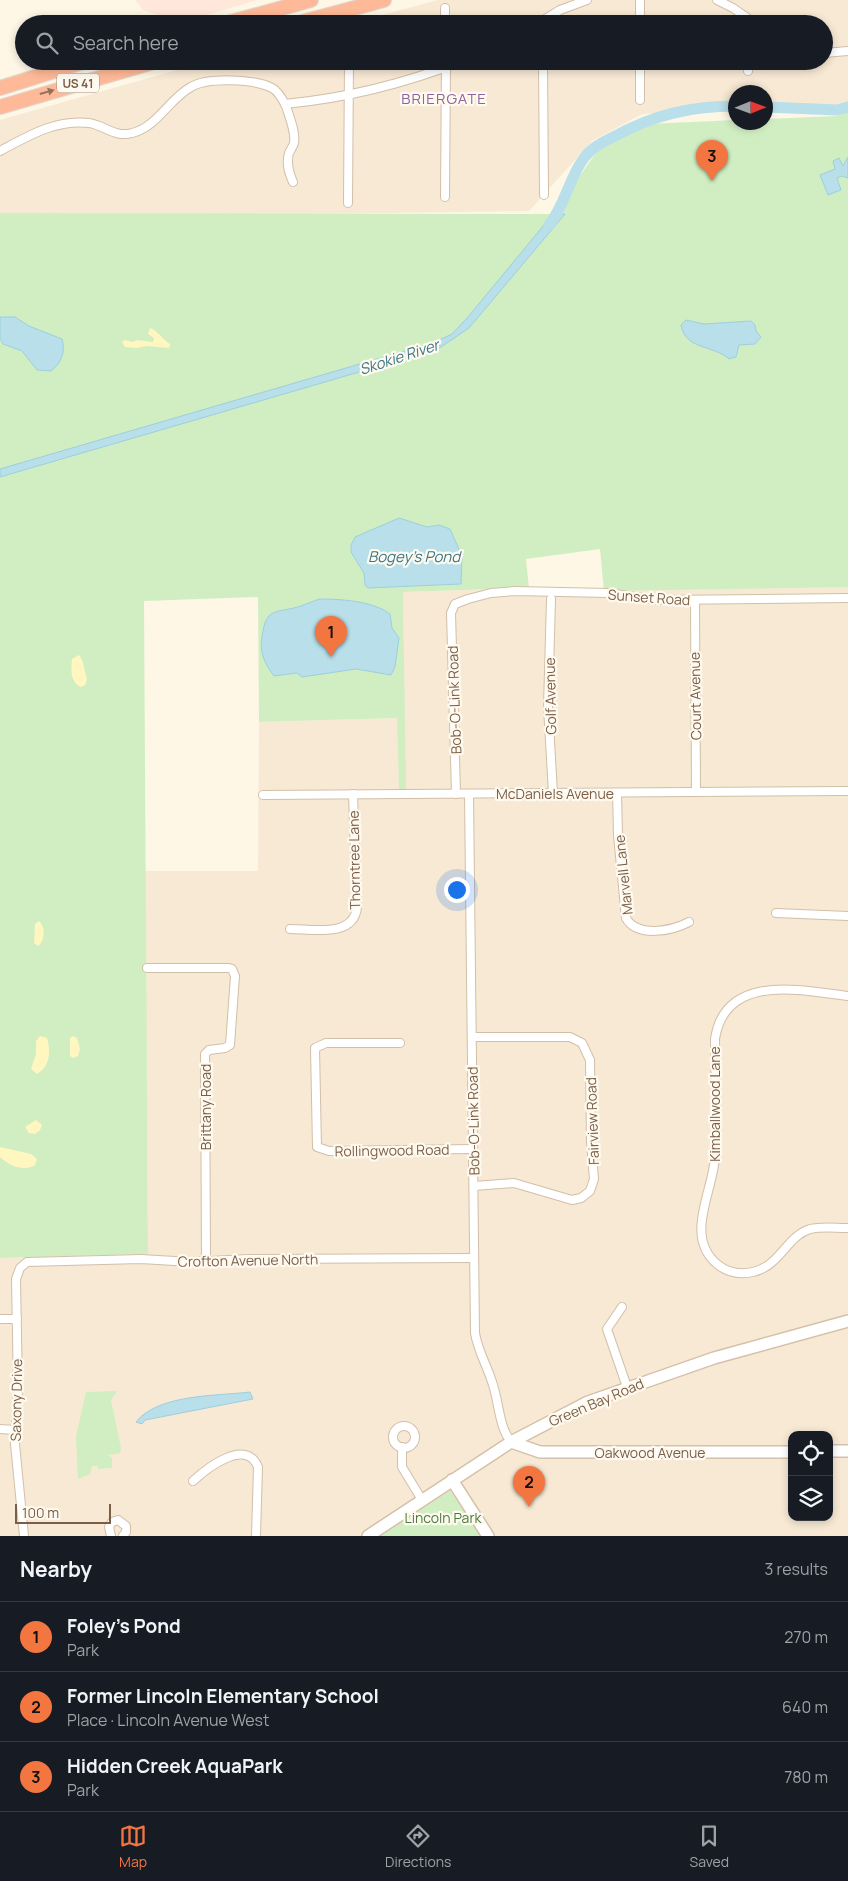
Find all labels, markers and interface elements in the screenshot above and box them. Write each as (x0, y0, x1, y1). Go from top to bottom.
search box (15, 15, 833, 70)
icon: search (33, 29, 61, 57)
text: Search here (73, 30, 179, 56)
road number: US 41 (57, 74, 99, 92)
north arrow (728, 85, 773, 130)
one-way arrow (39, 88, 54, 96)
district label: BRIERGATE (401, 88, 487, 109)
pin: 3 (696, 140, 728, 181)
water label: Skokie River (356, 333, 444, 380)
water label: Bogey's Pond (368, 546, 462, 567)
street label: Sunset Road (607, 585, 691, 609)
pin: 1 (315, 616, 347, 657)
street label: Bob-O-Link Road (443, 645, 465, 755)
street label: Court Avenue (685, 652, 705, 740)
street label: Golf Avenue (540, 657, 560, 735)
street label: McDaniels Avenue (496, 784, 614, 803)
street label: Thorntree Lane (344, 810, 364, 910)
street label: Marvell Lane (609, 834, 637, 916)
your location (444, 877, 470, 903)
street label: Kimballwood Lane (705, 1046, 724, 1162)
street label: Brittany Road (196, 1064, 215, 1150)
street label: Bob-O-Link Road (463, 1066, 483, 1176)
street label: Fairview Road (581, 1077, 603, 1165)
street label: Rollingwood Road (334, 1139, 450, 1161)
street label: Crofton Avenue North (178, 1249, 318, 1271)
street label: Saxony Drive (6, 1358, 26, 1442)
street label: Green Bay Road (546, 1373, 646, 1431)
map controls (788, 1431, 833, 1521)
button: locate (788, 1431, 833, 1476)
street label: Oakwood Avenue (595, 1443, 705, 1462)
pin: 2 (513, 1466, 545, 1507)
button: layers (788, 1476, 833, 1521)
scale bar (15, 1501, 111, 1524)
text: 100 m (22, 1503, 59, 1522)
park label: Lincoln Park (405, 1508, 482, 1527)
text: Nearby (20, 1555, 92, 1583)
text: 3 results (765, 1558, 828, 1580)
text: Foley’s Pond (67, 1613, 181, 1639)
text: 1 (32, 1626, 40, 1648)
text: 270 m (784, 1626, 828, 1648)
text: Park (67, 1639, 99, 1661)
text: Former Lincoln Elementary School (67, 1683, 379, 1709)
text: 2 (31, 1696, 41, 1718)
text: 640 m (782, 1696, 828, 1718)
text: Place · Lincoln Avenue West (67, 1709, 269, 1731)
text: Hidden Creek AquaPark (67, 1753, 283, 1779)
text: 3 (31, 1766, 41, 1788)
text: 780 m (784, 1766, 828, 1788)
text: Park (67, 1779, 99, 1801)
tab: Map (119, 1822, 147, 1871)
tab: Directions (385, 1822, 451, 1871)
tab: Saved (690, 1822, 729, 1871)

